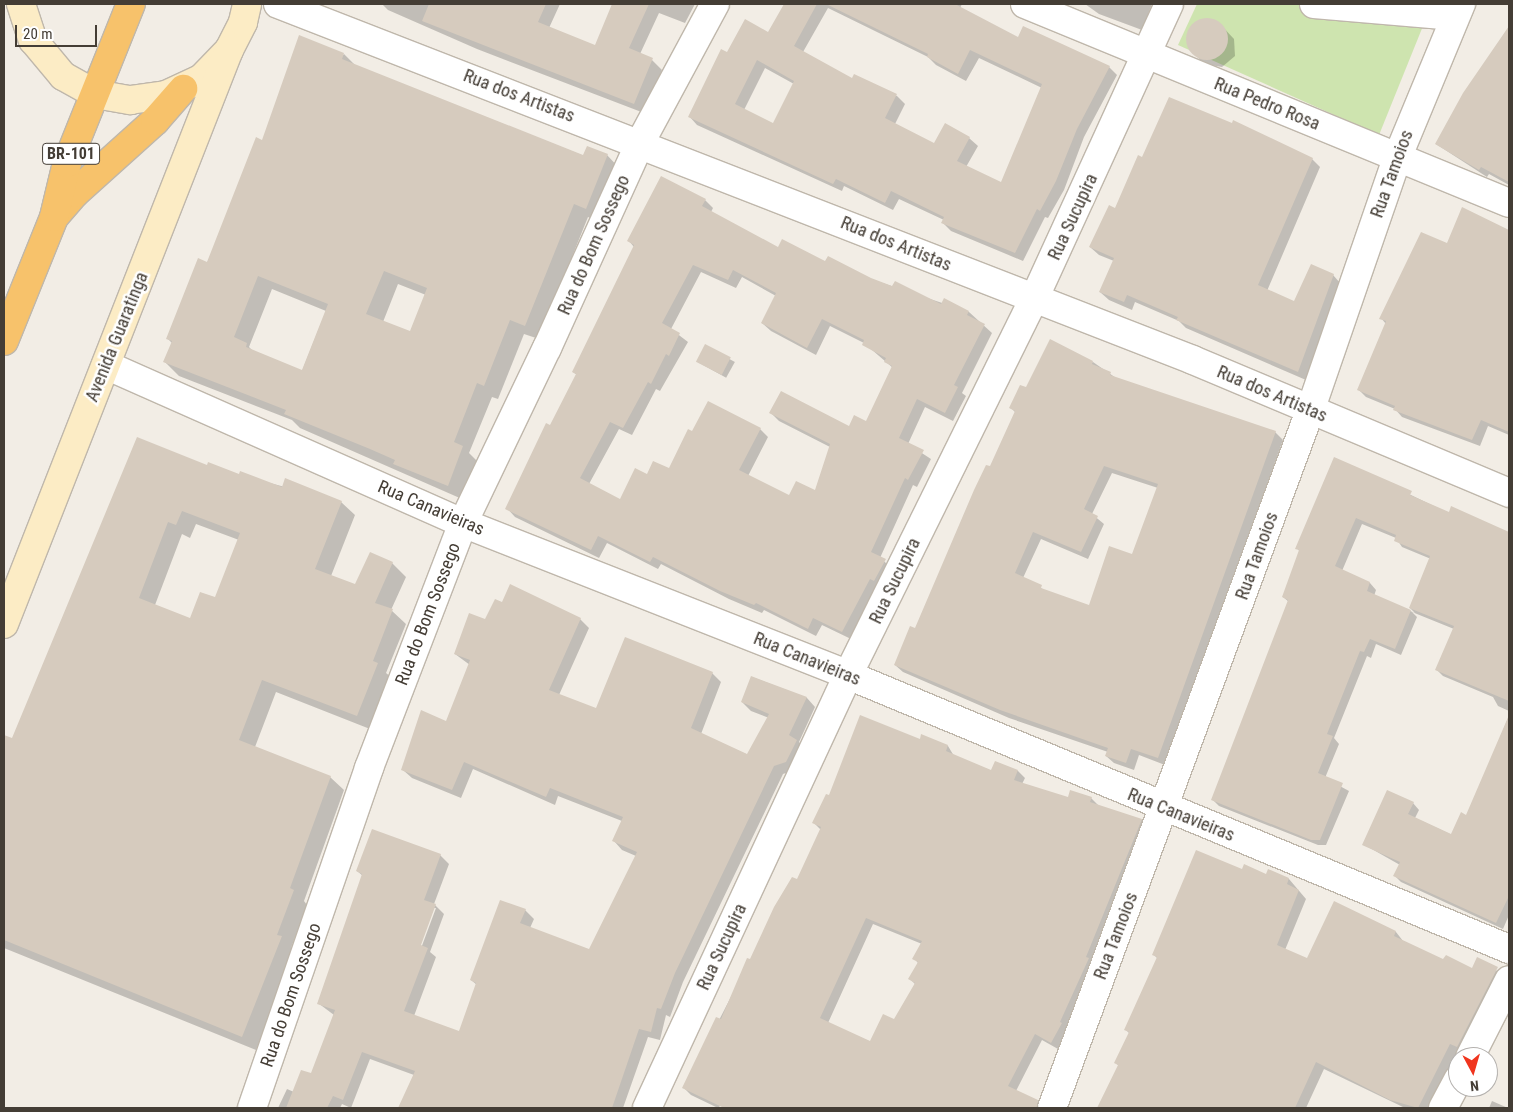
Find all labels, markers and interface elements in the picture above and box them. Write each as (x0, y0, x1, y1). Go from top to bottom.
scale bar (18, 15, 100, 47)
text: 20 m (23, 25, 53, 43)
street label: Rua dos Artistas (460, 65, 578, 127)
street label: Rua Pedro Rosa (1211, 73, 1323, 135)
street label: Rua Tamoios (1366, 127, 1418, 221)
road number: BR-101 (41, 140, 101, 168)
street label: Rua Sucupira (1044, 170, 1102, 264)
street label: Rua do Bom Sossego (553, 172, 635, 318)
street label: Rua dos Artistas (838, 212, 954, 276)
street label: Avenida Guaratinga (81, 269, 153, 405)
street label: Rua dos Artistas (1214, 361, 1330, 427)
street label: Rua Canavieiras (375, 476, 487, 540)
street label: Rua Tamoios (1231, 509, 1283, 603)
street label: Rua Sucupira (865, 535, 925, 627)
street label: Rua do Bom Sossego (391, 540, 465, 688)
street label: Rua Canavieiras (750, 628, 864, 690)
street label: Rua Canavieiras (1124, 784, 1238, 846)
street label: Rua Tamoios (1089, 889, 1143, 983)
street label: Rua Sucupira (693, 900, 751, 994)
street label: Rua do Bom Sossego (256, 920, 326, 1070)
north arrow (1448, 1047, 1498, 1097)
text: N (1469, 1078, 1480, 1094)

